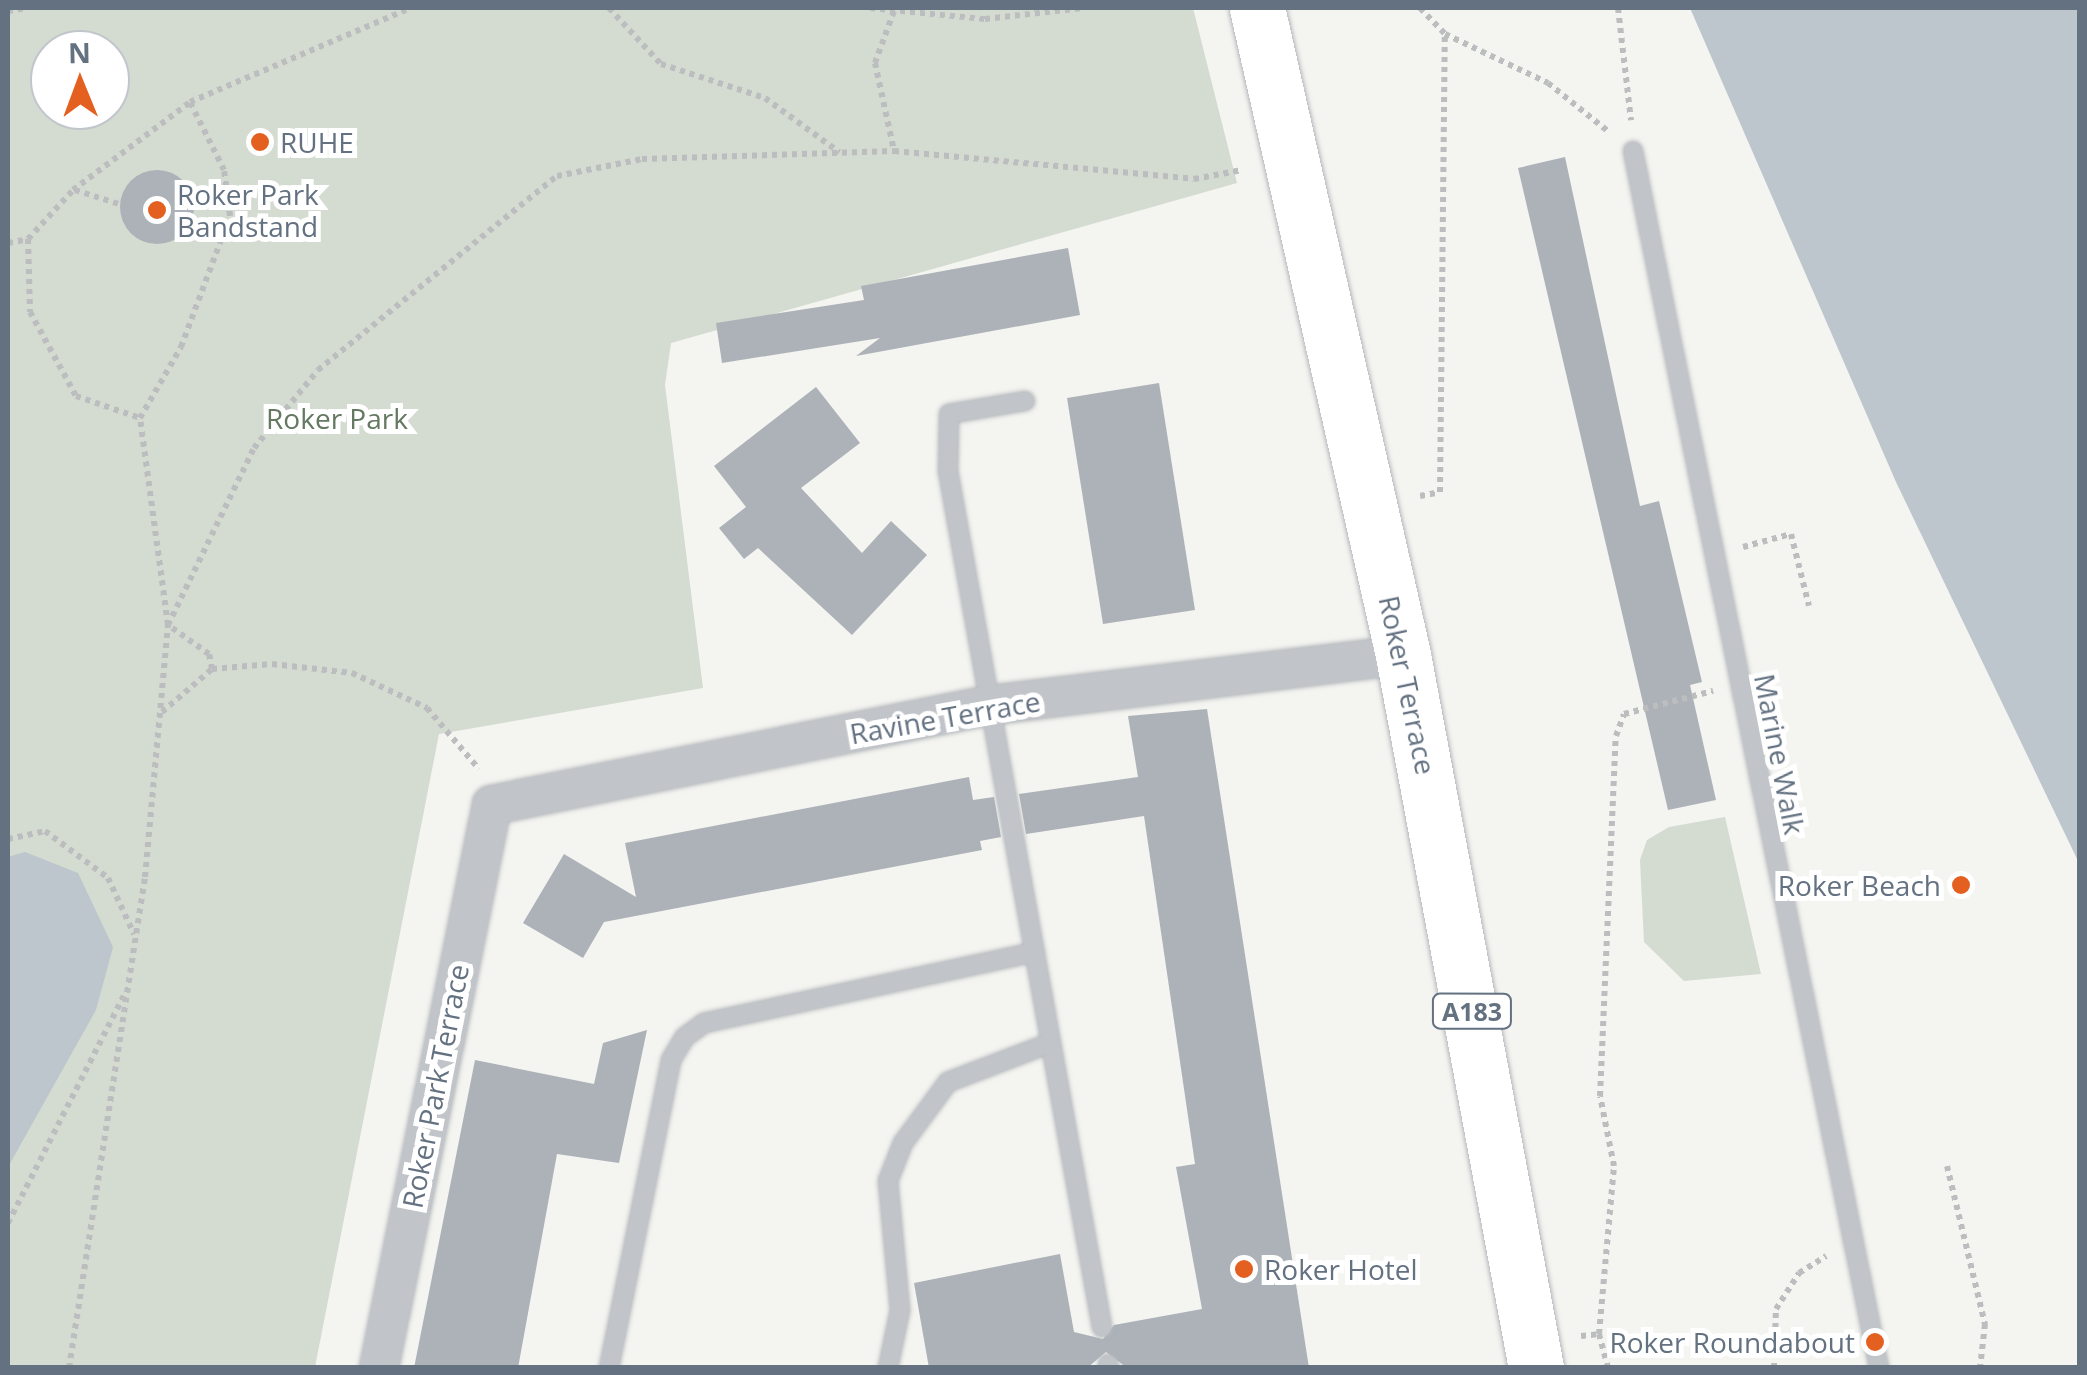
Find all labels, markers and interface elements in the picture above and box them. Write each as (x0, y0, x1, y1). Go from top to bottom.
north arrow (30, 30, 130, 130)
text: N (68, 33, 91, 71)
place label: RUHE (280, 125, 354, 159)
marker: RUHE (249, 131, 271, 153)
place label: Roker Park Bandstand (177, 177, 319, 243)
marker: Roker Park Bandstand (146, 199, 168, 221)
park label: Roker Park (266, 401, 408, 435)
street label: Roker Terrace (1373, 592, 1443, 778)
street label: Marine Walk (1748, 671, 1812, 837)
street label: Ravine Terrace (847, 684, 1043, 750)
place label: Roker Beach (1778, 868, 1941, 902)
marker: Roker Beach (1950, 874, 1972, 896)
street label: Roker Park Terrace (395, 961, 475, 1211)
road number: A183 (1430, 991, 1514, 1031)
place label: Roker Hotel (1264, 1252, 1418, 1286)
marker: Roker Hotel (1233, 1258, 1255, 1280)
place label: Roker Roundabout (1609, 1325, 1855, 1359)
marker: Roker Roundabout (1864, 1331, 1886, 1353)

